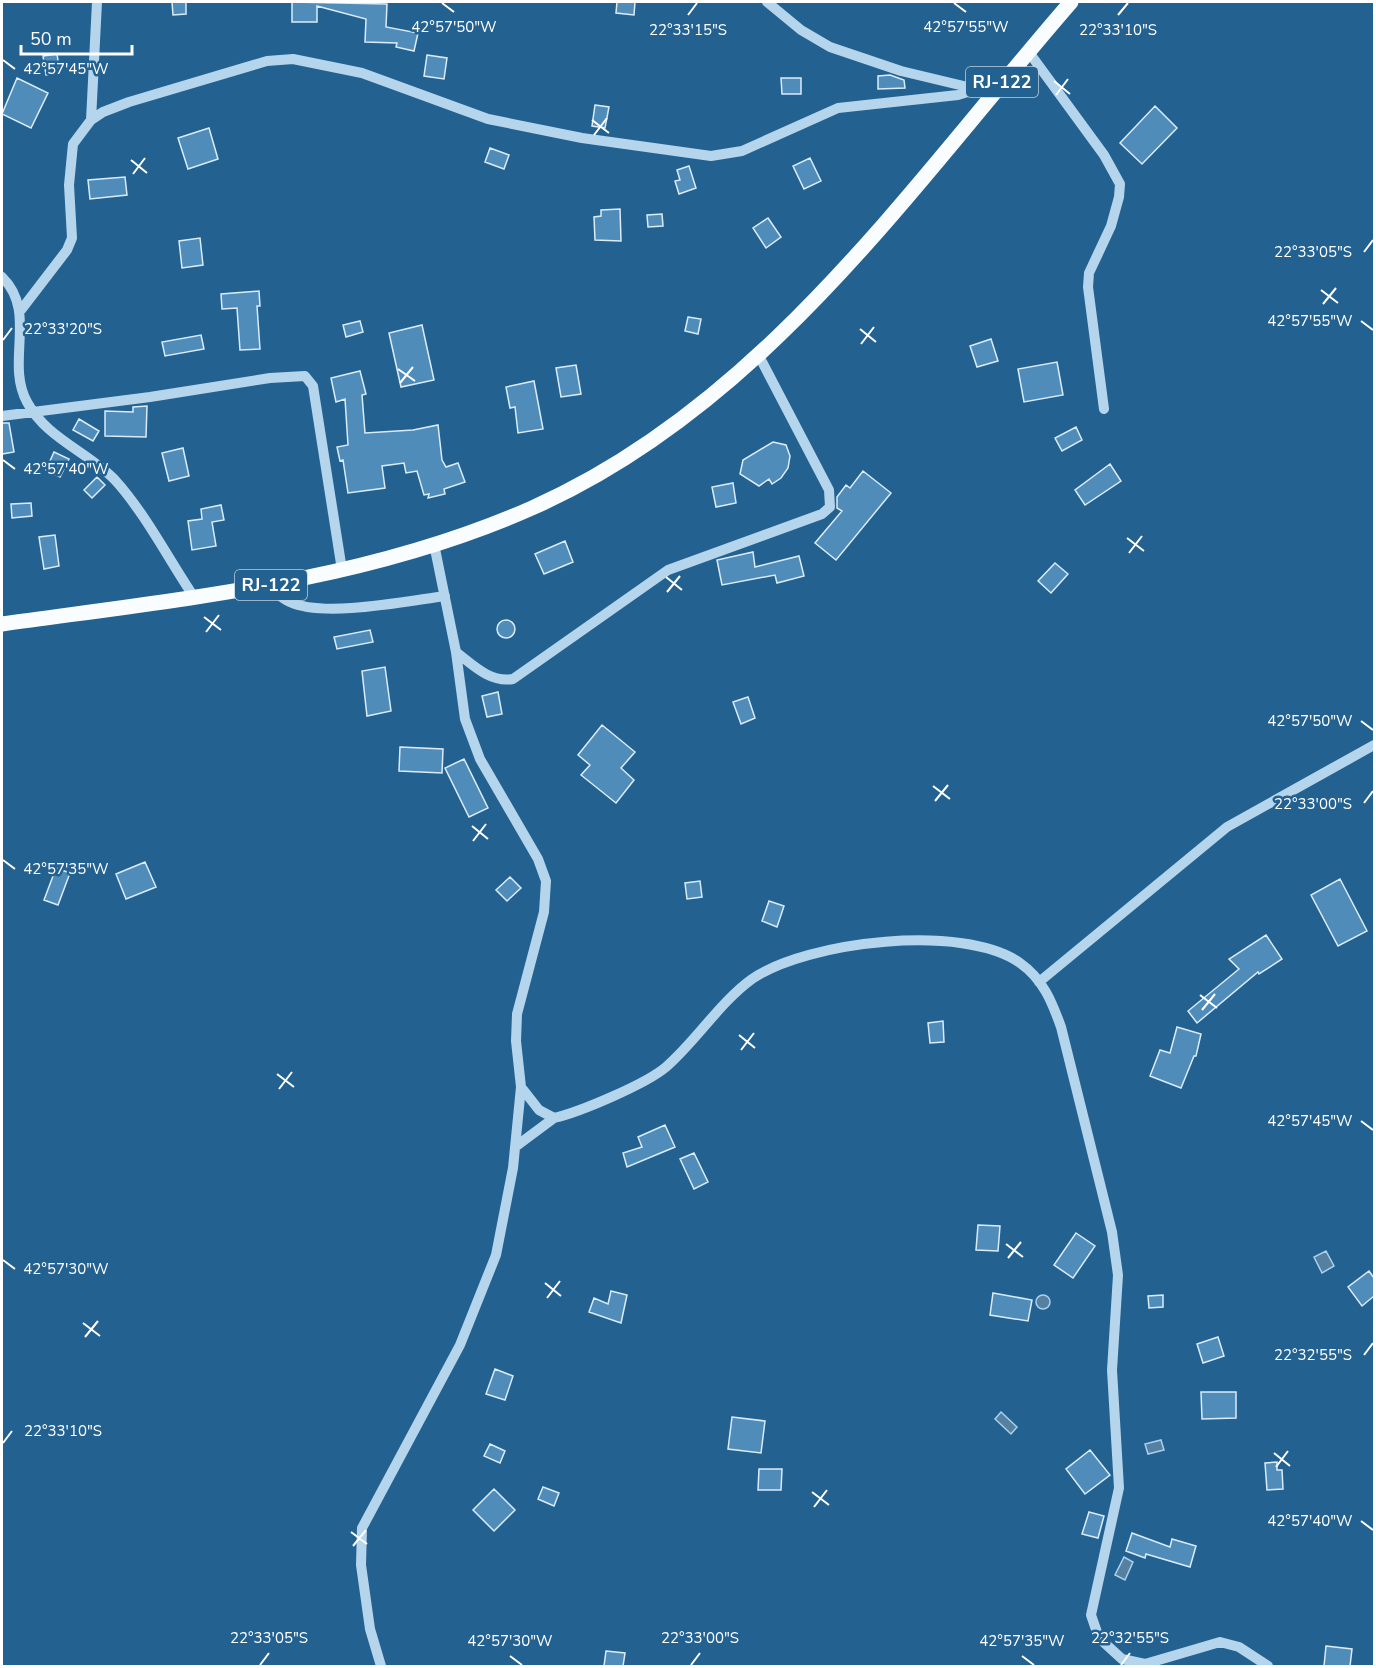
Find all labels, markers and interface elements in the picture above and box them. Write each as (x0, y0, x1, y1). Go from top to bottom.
text: 42°57'50"W (411, 17, 497, 37)
text: 42°57'55"W (923, 17, 1009, 37)
scale bar (21, 18, 132, 56)
text: 22°33'15"S (649, 20, 727, 40)
text: 22°33'10"S (1079, 20, 1157, 40)
text: 50 m (30, 27, 72, 51)
text: 42°57'45"W (23, 59, 109, 79)
road number: RJ-122 (966, 67, 1038, 97)
text: 22°33'05"S (1274, 242, 1352, 262)
text: 42°57'55"W (1267, 311, 1353, 331)
text: 22°33'20"S (24, 319, 102, 339)
text: 42°57'40"W (23, 459, 109, 479)
road number: RJ-122 (235, 570, 307, 600)
text: 42°57'50"W (1267, 711, 1353, 731)
text: 22°33'00"S (1274, 794, 1352, 814)
text: 42°57'35"W (23, 859, 109, 879)
text: 42°57'45"W (1267, 1111, 1353, 1131)
text: 42°57'30"W (23, 1259, 109, 1279)
text: 22°32'55"S (1274, 1345, 1352, 1365)
text: 22°33'10"S (24, 1421, 102, 1441)
text: 42°57'40"W (1267, 1511, 1353, 1531)
text: 22°33'05"S (230, 1628, 308, 1648)
text: 22°33'00"S (661, 1628, 739, 1648)
text: 22°32'55"S (1091, 1628, 1169, 1648)
text: 42°57'30"W (467, 1631, 553, 1651)
text: 42°57'35"W (979, 1631, 1065, 1651)

